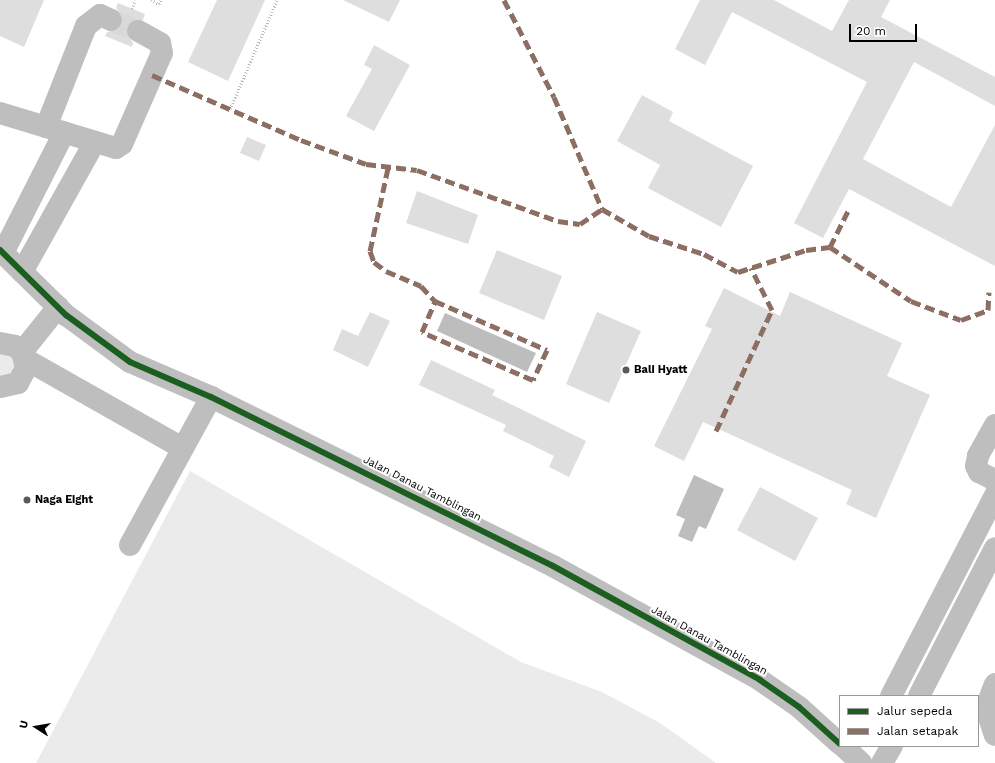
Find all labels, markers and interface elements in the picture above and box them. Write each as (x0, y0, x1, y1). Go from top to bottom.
scale bar (851, 16, 919, 42)
text: 20 m (856, 24, 886, 38)
place label: Bali Hyatt (634, 363, 687, 377)
marker: Bali Hyatt (621, 365, 631, 375)
street label: Jalan Danau Tamblingan (361, 453, 483, 525)
place label: Naga Eight (35, 493, 93, 507)
marker: Naga Eight (22, 495, 32, 505)
street label: Jalan Danau Tamblingan (648, 603, 770, 679)
legend (839, 695, 979, 747)
text: Jalur sepeda (877, 704, 952, 718)
north arrow (16, 707, 56, 747)
text: U (17, 719, 31, 730)
text: Jalan setapak (877, 724, 958, 738)

